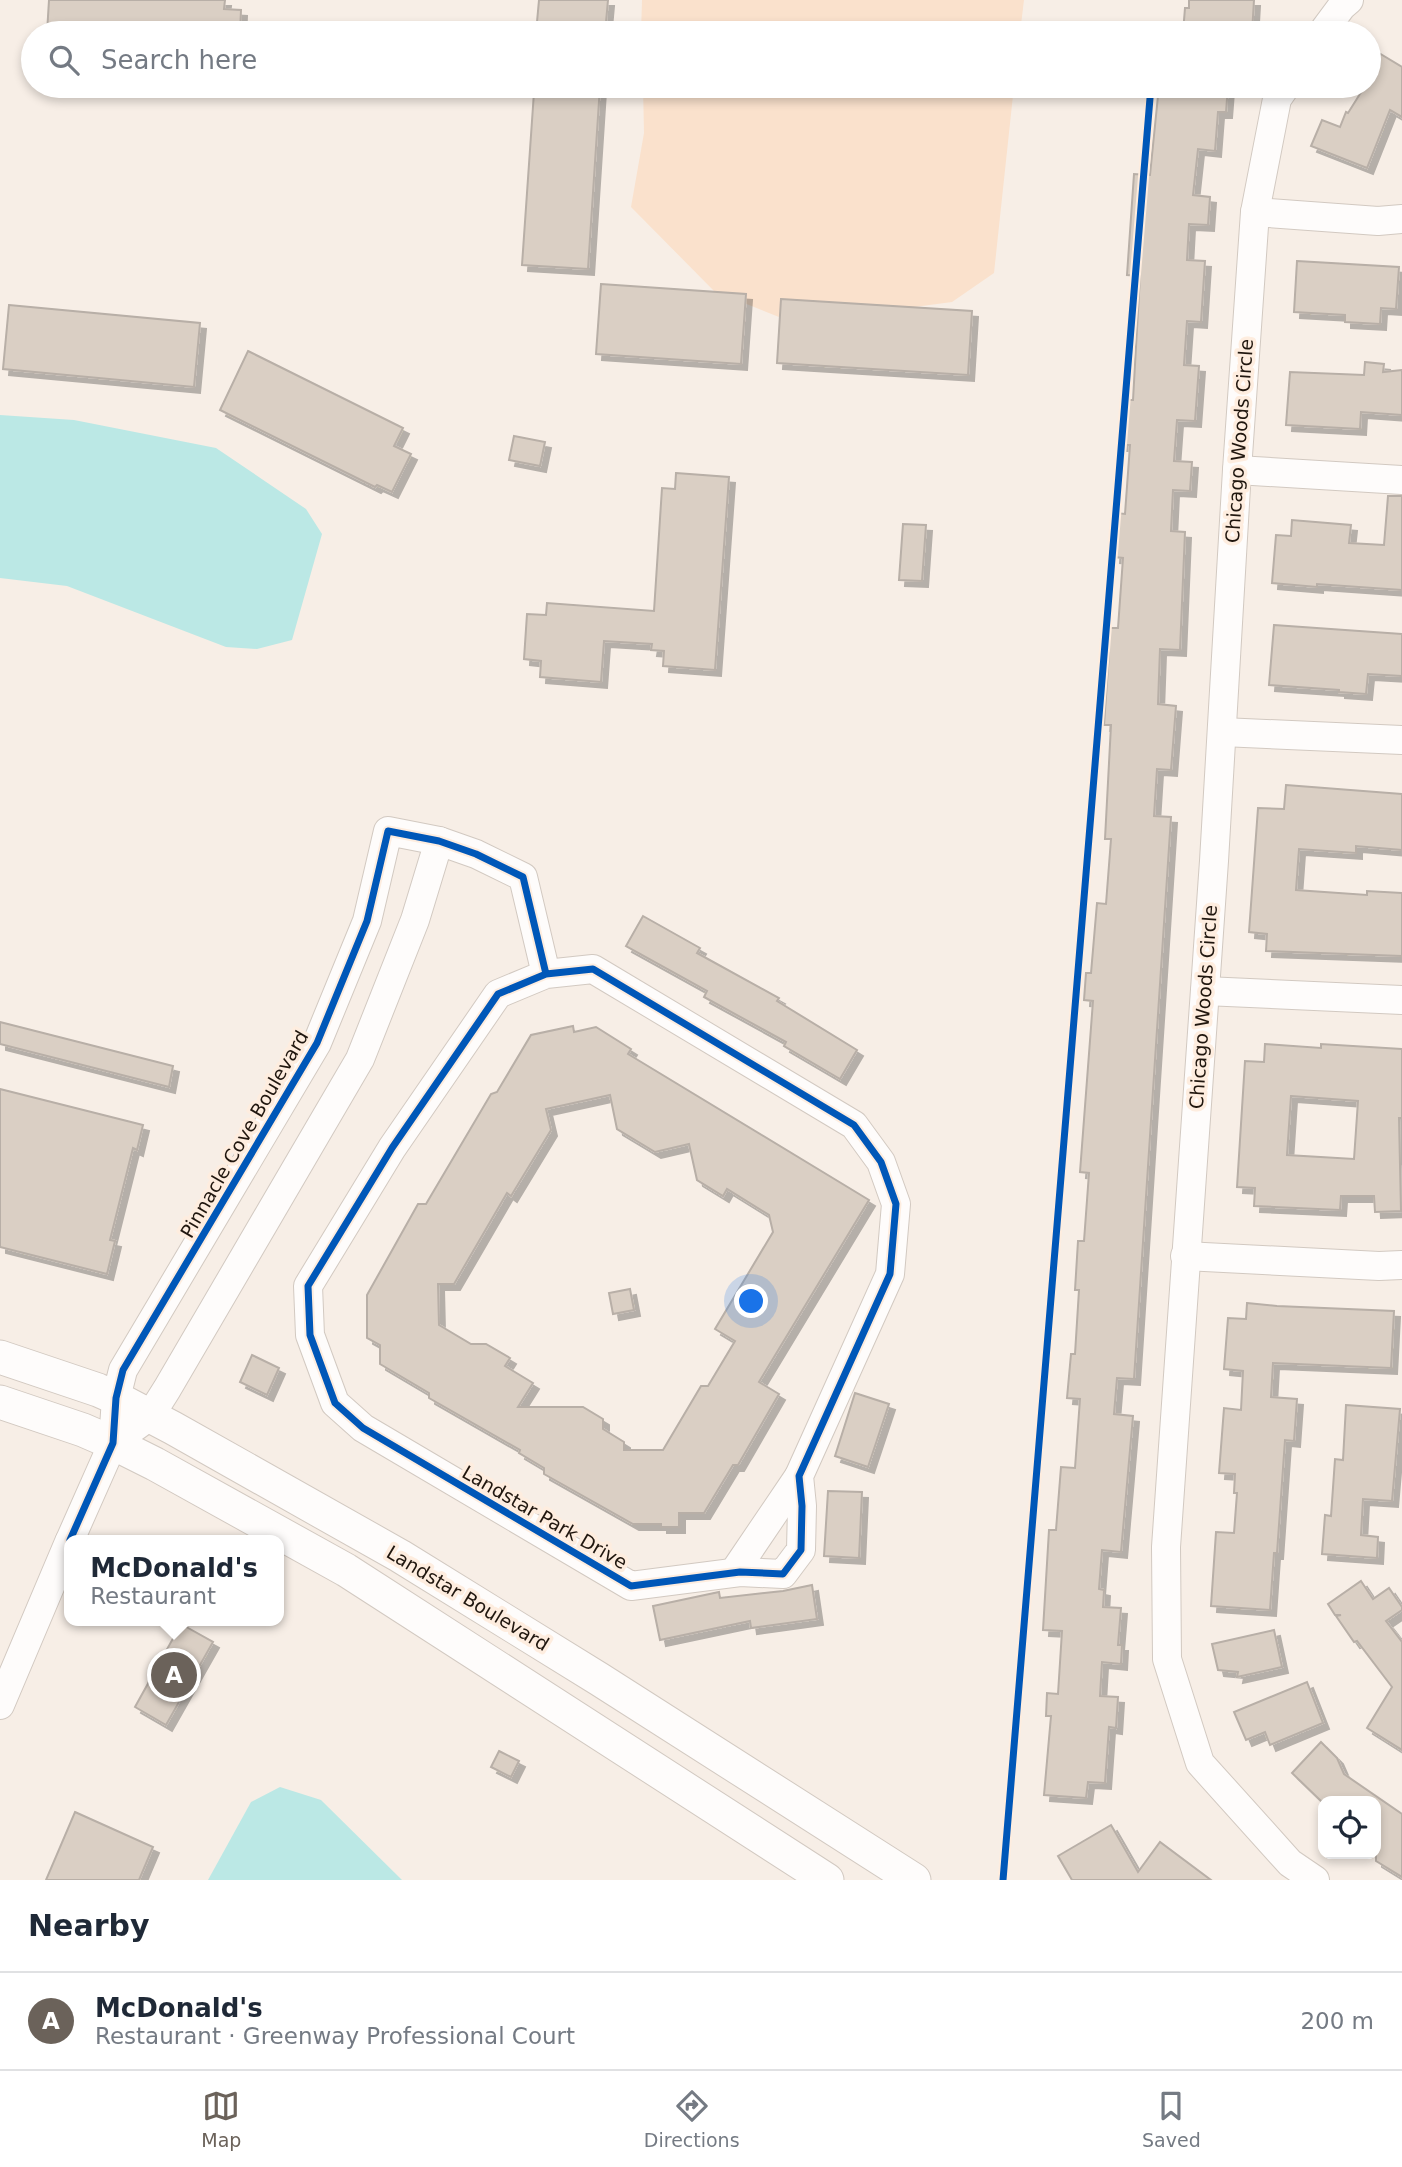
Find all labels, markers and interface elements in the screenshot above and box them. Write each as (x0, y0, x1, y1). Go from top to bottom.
search box (21, 21, 1381, 98)
icon: search (45, 41, 83, 79)
text: Search here (101, 45, 257, 75)
street label: Chicago Woods Circle (1221, 338, 1257, 544)
street label: Chicago Woods Circle (1185, 904, 1221, 1110)
street label: Pinnacle Cove Boulevard (176, 1027, 312, 1241)
your location (734, 1284, 768, 1318)
street label: Landstar Park Drive (459, 1461, 631, 1573)
popup (64, 1535, 284, 1626)
street label: Landstar Boulevard (383, 1541, 553, 1655)
text: McDonald's (90, 1553, 258, 1583)
text: Restaurant (90, 1583, 216, 1609)
pin: A (151, 1649, 197, 1701)
map controls (1318, 1796, 1381, 1859)
button: locate (1318, 1796, 1381, 1859)
text: Nearby (28, 1908, 150, 1943)
text: McDonald's (95, 1993, 263, 2023)
text: A (42, 2008, 60, 2034)
text: 200 m (1300, 2008, 1374, 2034)
text: Restaurant · Greenway Professional Court (95, 2023, 575, 2049)
tab: Map (201, 2087, 241, 2151)
tab: Directions (644, 2087, 740, 2151)
tab: Saved (1142, 2087, 1201, 2151)

